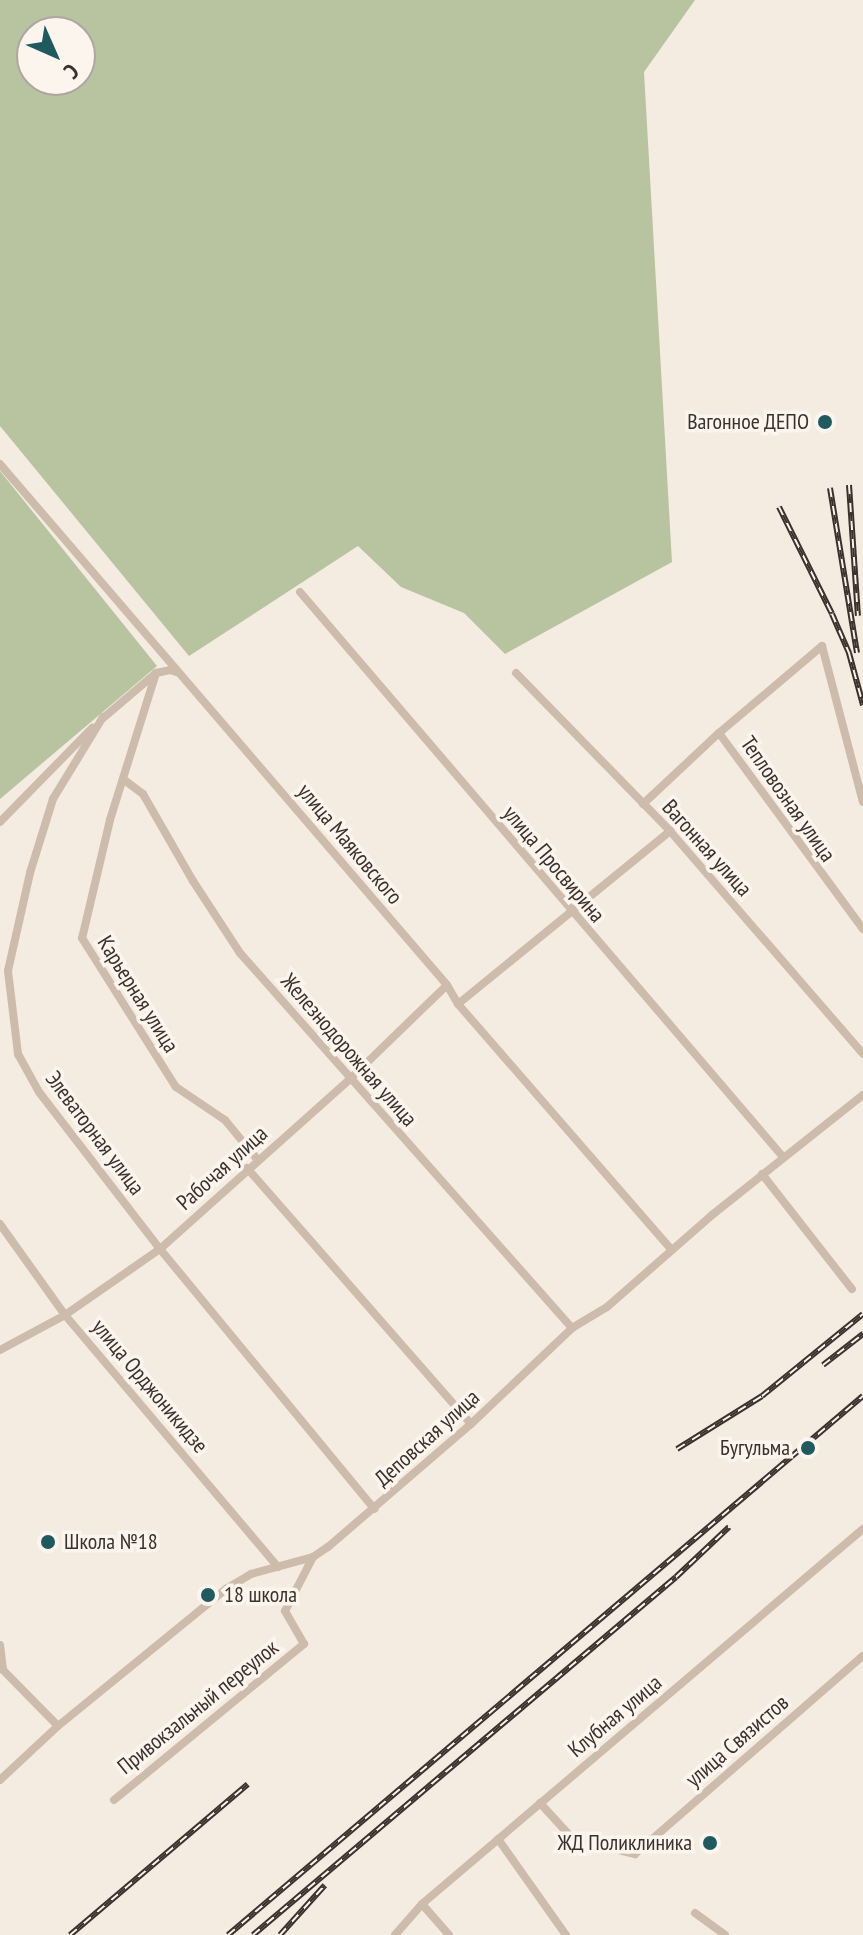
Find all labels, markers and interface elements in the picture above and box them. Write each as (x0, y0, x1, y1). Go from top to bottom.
north arrow (16, 16, 96, 96)
text: С (58, 58, 85, 85)
place label: Вагонное ДЕПО (687, 409, 809, 435)
marker: Вагонное ДЕПО (816, 413, 834, 431)
street label: Тепловозная улица (735, 731, 841, 867)
street label: улица Маяковского (292, 778, 408, 910)
street label: Вагонная улица (657, 794, 757, 902)
street label: улица Просвирина (497, 800, 611, 928)
street label: Карьерная улица (92, 931, 184, 1057)
street label: Железнодорожная улица (275, 968, 423, 1132)
street label: Элеваторная улица (40, 1066, 150, 1200)
street label: Рабочая улица (171, 1120, 273, 1216)
street label: улица Орджоникидзе (87, 1314, 213, 1458)
street label: Деповская улица (369, 1384, 485, 1492)
place label: Бугульма (720, 1435, 790, 1461)
marker: Бугульма (797, 1437, 819, 1459)
place label: Школа №18 (64, 1529, 158, 1555)
marker: Школа №18 (39, 1533, 57, 1551)
place label: 18 школа (224, 1582, 297, 1608)
marker: 18 школа (199, 1586, 217, 1604)
street label: Привокзальный переулок (112, 1634, 284, 1780)
street label: Клубная улица (563, 1669, 667, 1763)
street label: улица Связистов (680, 1689, 794, 1793)
place label: ЖД Поликлиника (557, 1830, 692, 1856)
marker: ЖД Поликлиника (699, 1832, 721, 1854)

